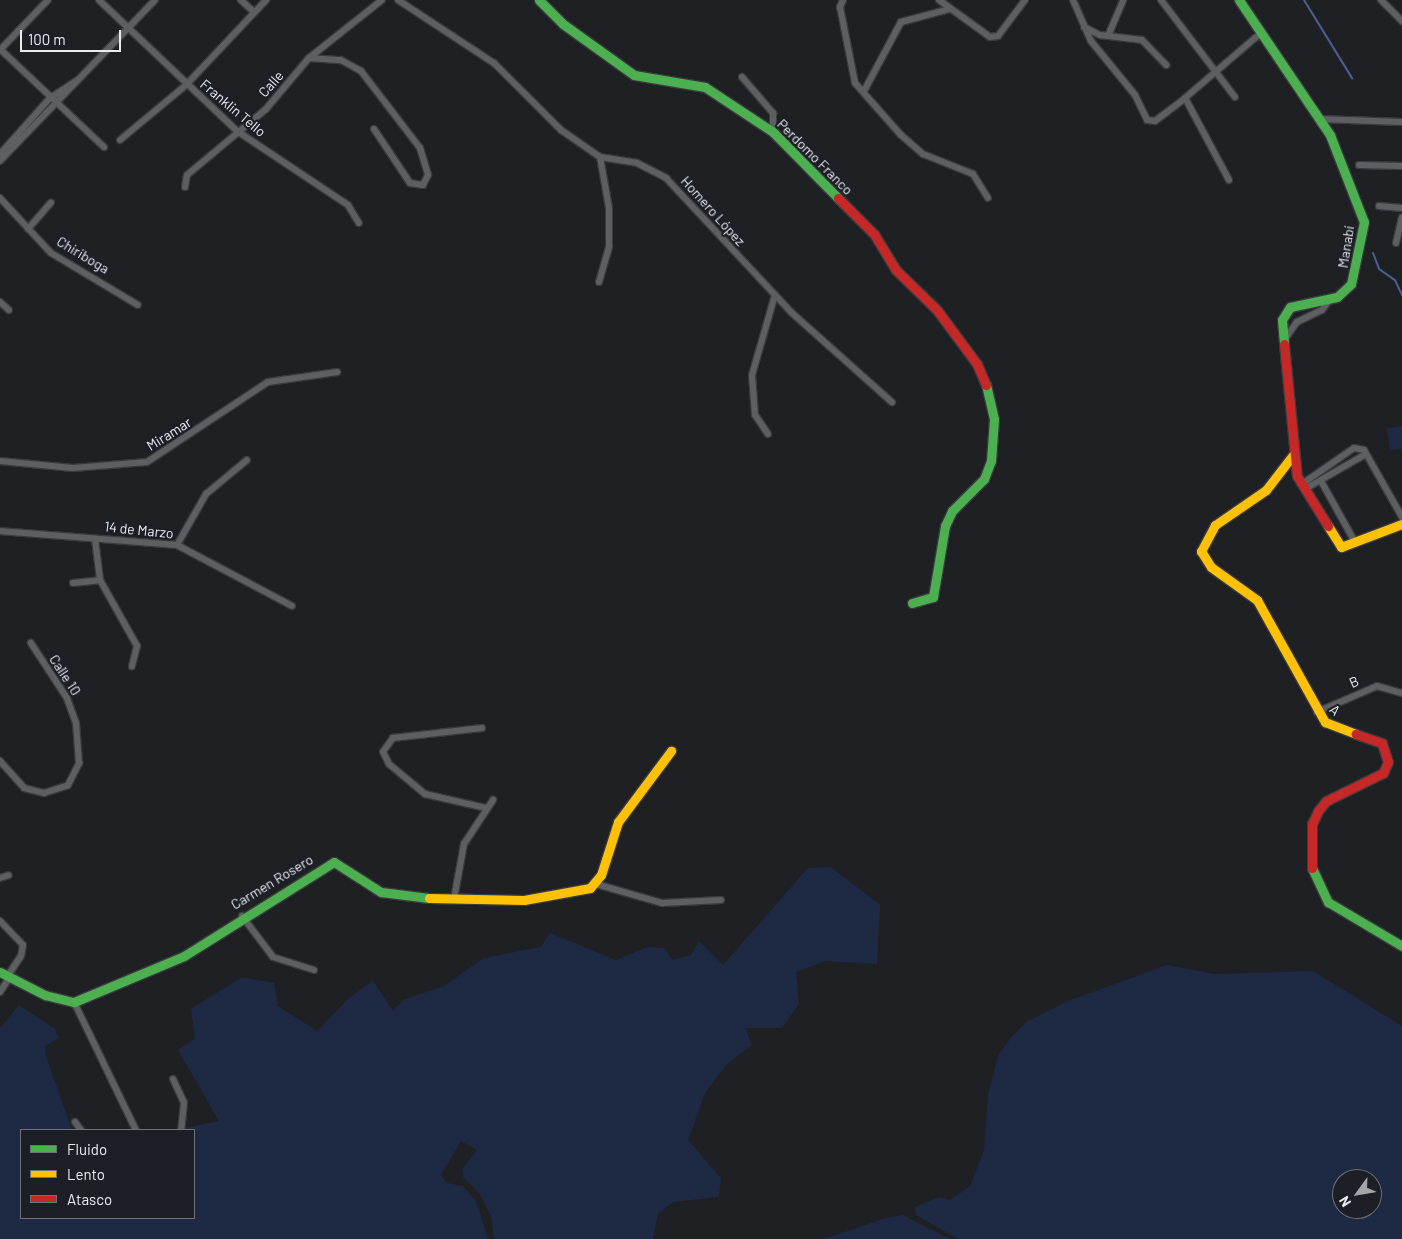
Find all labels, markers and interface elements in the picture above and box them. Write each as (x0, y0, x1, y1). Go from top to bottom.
scale bar (22, 20, 124, 52)
text: 100 m (28, 30, 66, 48)
street label: Calle (255, 67, 287, 101)
street label: Franklin Tello (197, 76, 269, 140)
street label: Perdomo Franco (774, 116, 856, 198)
street label: Homero López (677, 173, 749, 249)
street label: Manabí (1334, 225, 1358, 269)
street label: Chiriboga (54, 233, 112, 277)
street label: Miramar (144, 414, 194, 454)
street label: 14 de Marzo (104, 518, 174, 542)
street label: Calle 10 (46, 652, 84, 698)
street label: B (1347, 673, 1361, 691)
street label: A (1326, 701, 1344, 719)
street label: Carmen Rosero (228, 851, 316, 913)
legend (20, 1129, 195, 1219)
text: Fluido (67, 1140, 107, 1158)
text: Lento (67, 1165, 105, 1183)
north arrow (1332, 1169, 1382, 1219)
text: Atasco (67, 1190, 112, 1208)
text: N (1335, 1193, 1354, 1210)

